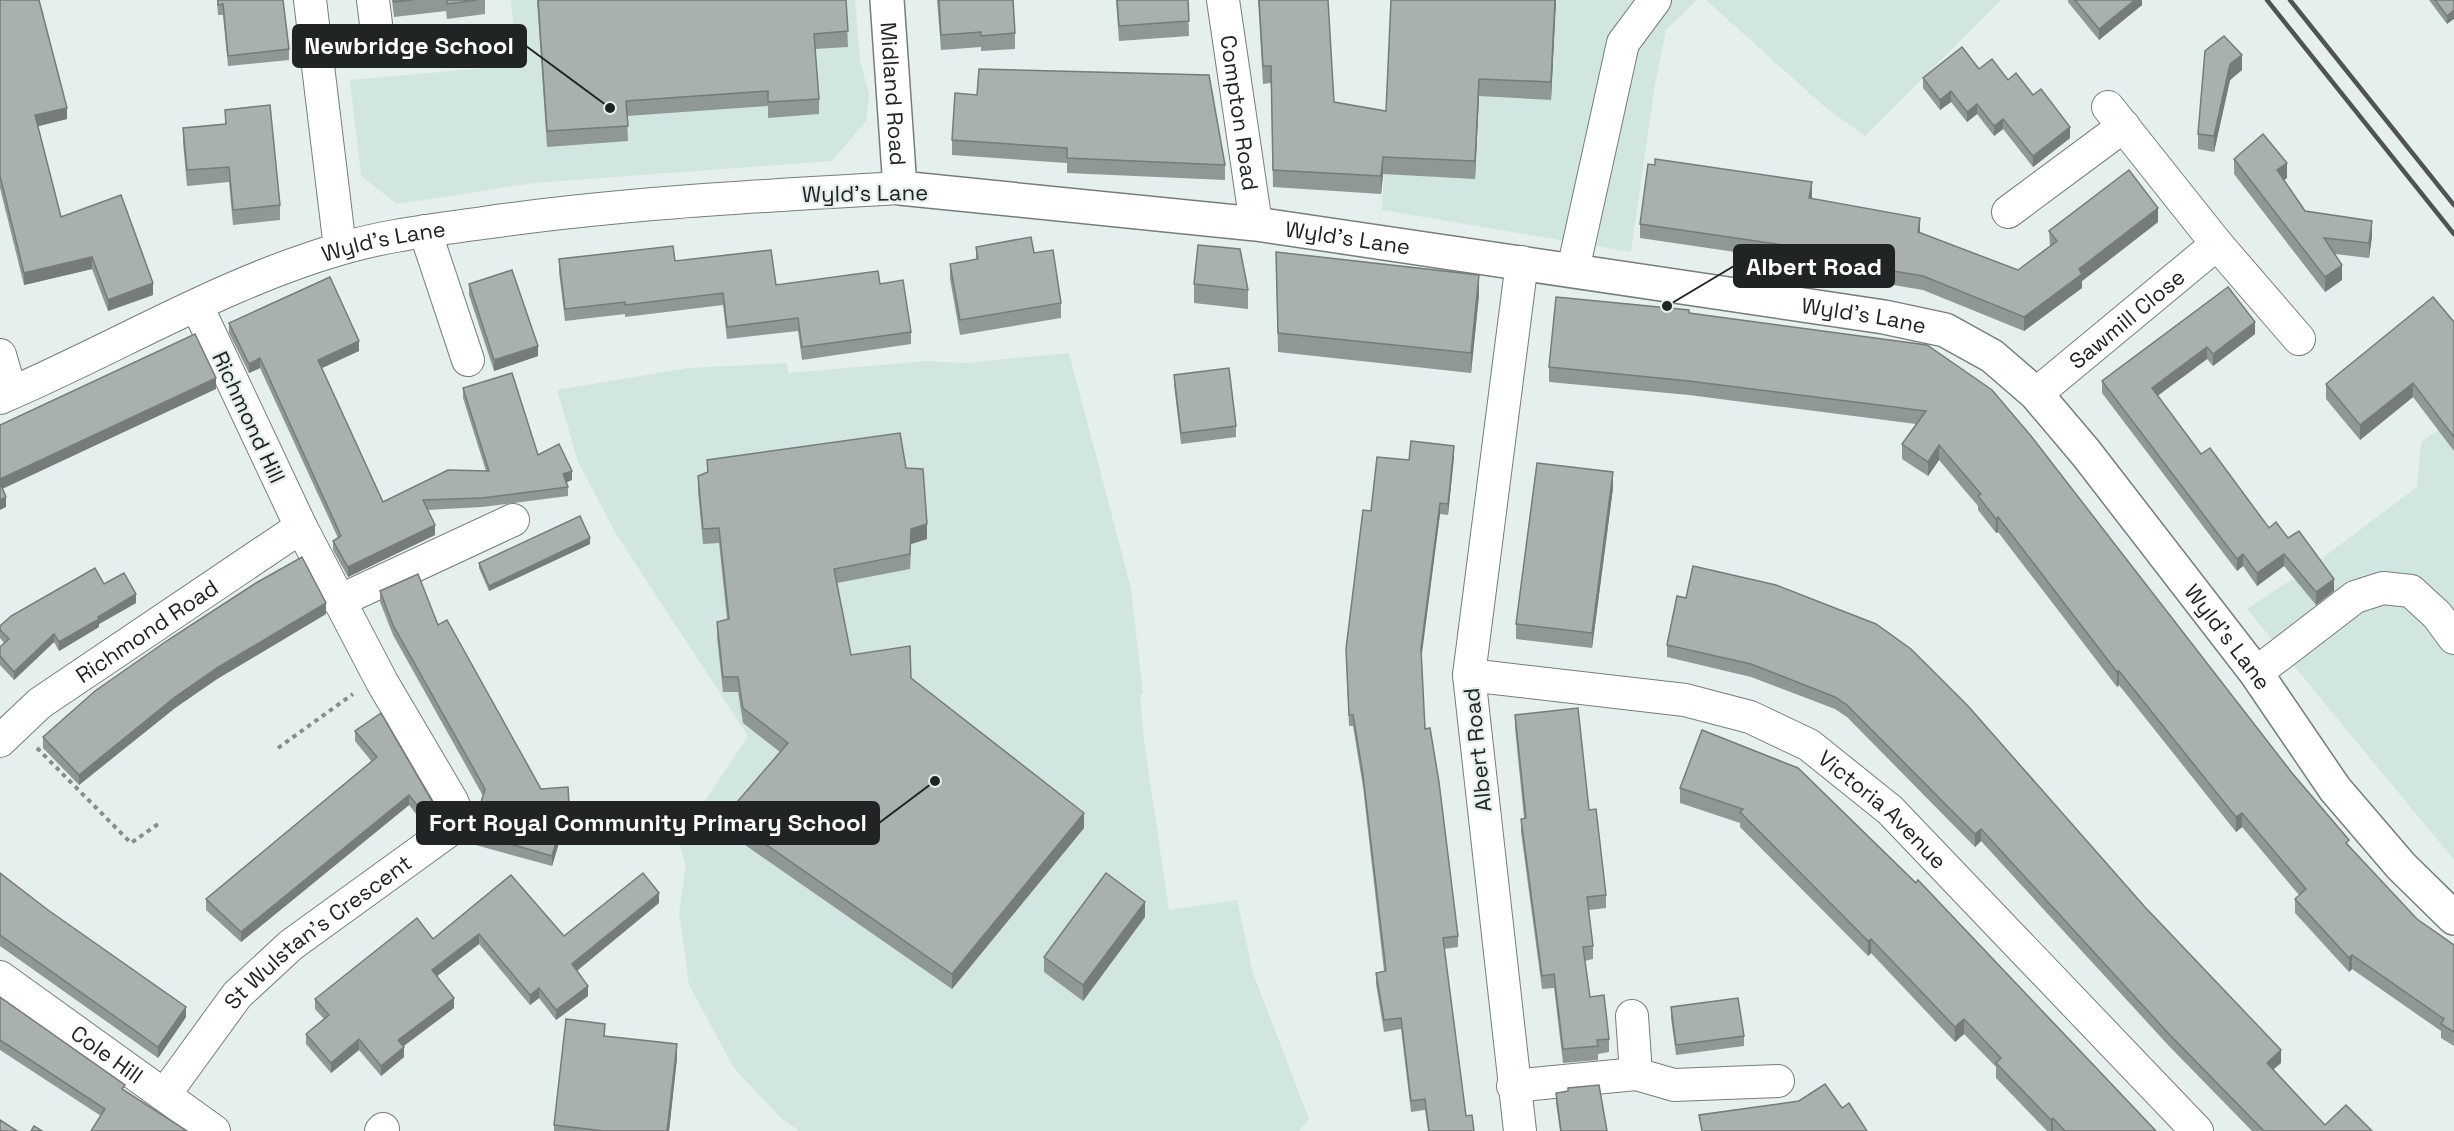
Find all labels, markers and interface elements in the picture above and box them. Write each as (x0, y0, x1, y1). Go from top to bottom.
street label: Midland Road (875, 21, 912, 167)
callout: Newbridge School (293, 25, 526, 67)
text: Newbridge School (304, 30, 514, 61)
street label: Compton Road (1214, 33, 1265, 192)
street label: Wyld's Lane (802, 178, 928, 208)
street label: Wyld's Lane (318, 214, 447, 268)
street label: Wyld's Lane (1283, 214, 1412, 261)
callout: Albert Road (1734, 245, 1894, 287)
text: Albert Road (1746, 251, 1882, 282)
street label: Sawmill Close (2063, 263, 2190, 375)
street label: Wyld's Lane (1800, 291, 1929, 340)
street label: Richmond Hill (206, 347, 292, 487)
street label: Richmond Road (70, 573, 223, 689)
street label: Wyld's Lane (2178, 578, 2277, 695)
street label: Albert Road (1457, 687, 1497, 813)
street label: Victoria Avenue (1813, 744, 1953, 875)
callout: Fort Royal Community Primary School (417, 802, 879, 844)
text: Fort Royal Community Primary School (429, 807, 867, 838)
street label: St Wulstan's Crescent (217, 848, 417, 1014)
street label: Cole Hill (66, 1019, 149, 1090)

